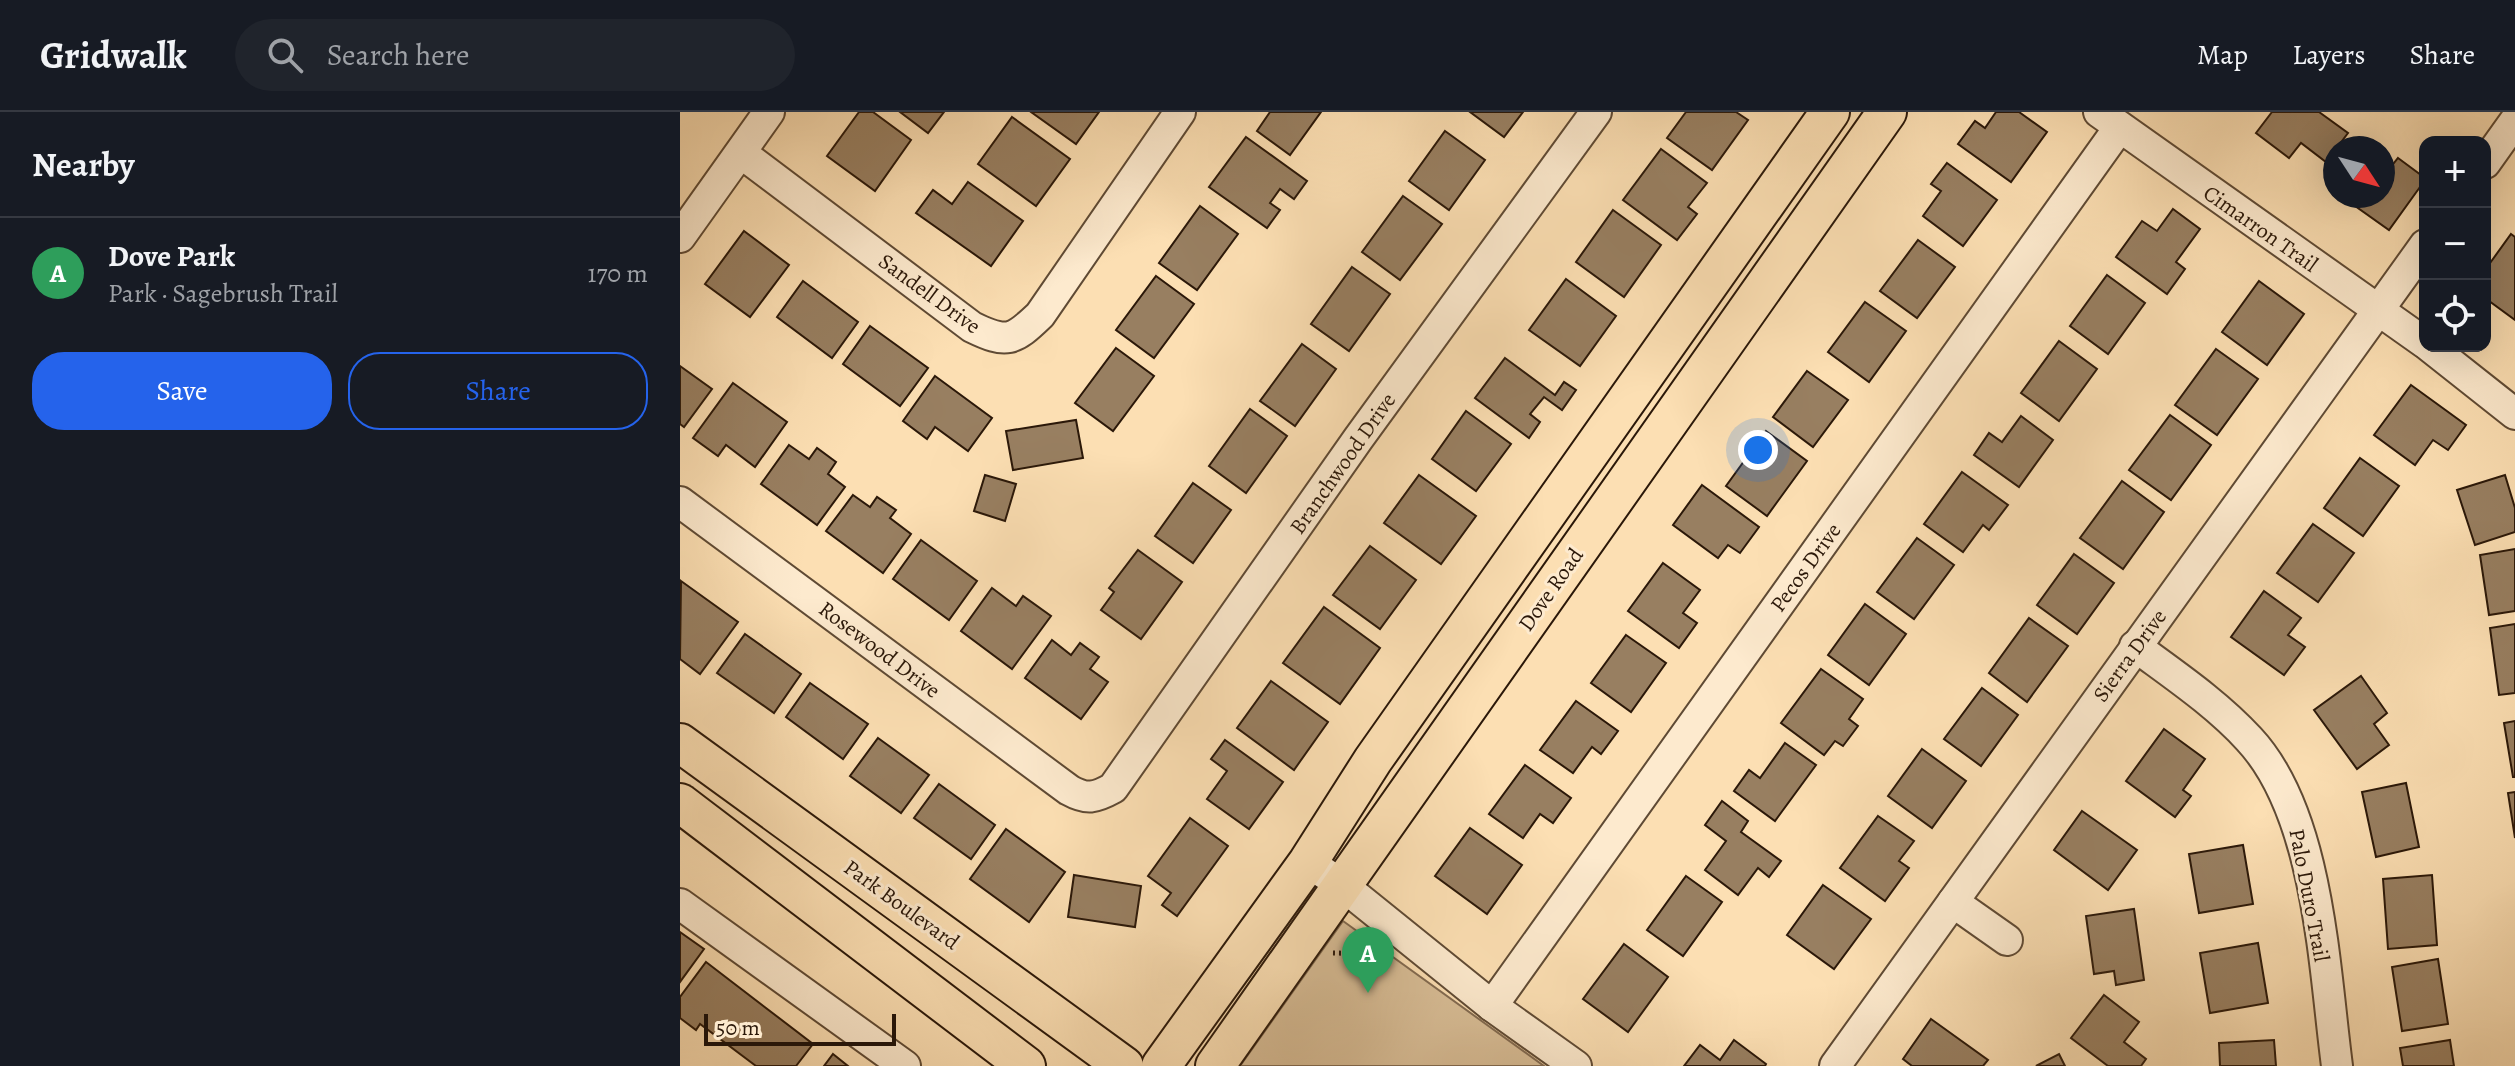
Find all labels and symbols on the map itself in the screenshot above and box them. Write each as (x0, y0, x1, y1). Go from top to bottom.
north arrow (2323, 136, 2395, 208)
street label: Cimarron Trail (2197, 178, 2324, 279)
street label: Sandell Drive (872, 246, 987, 341)
street label: Branchwood Drive (1283, 387, 1403, 540)
your location (1738, 430, 1778, 470)
street label: Pecos Drive (1763, 517, 1848, 618)
street label: Dove Road (1511, 542, 1591, 637)
street label: Rosewood Drive (812, 594, 946, 705)
street label: Sierra Drive (2086, 603, 2174, 708)
street label: Palo Duro Trail (2281, 826, 2337, 964)
street label: Park Boulevard (837, 853, 966, 957)
pin: A (1342, 927, 1394, 993)
scale bar (704, 1010, 896, 1046)

